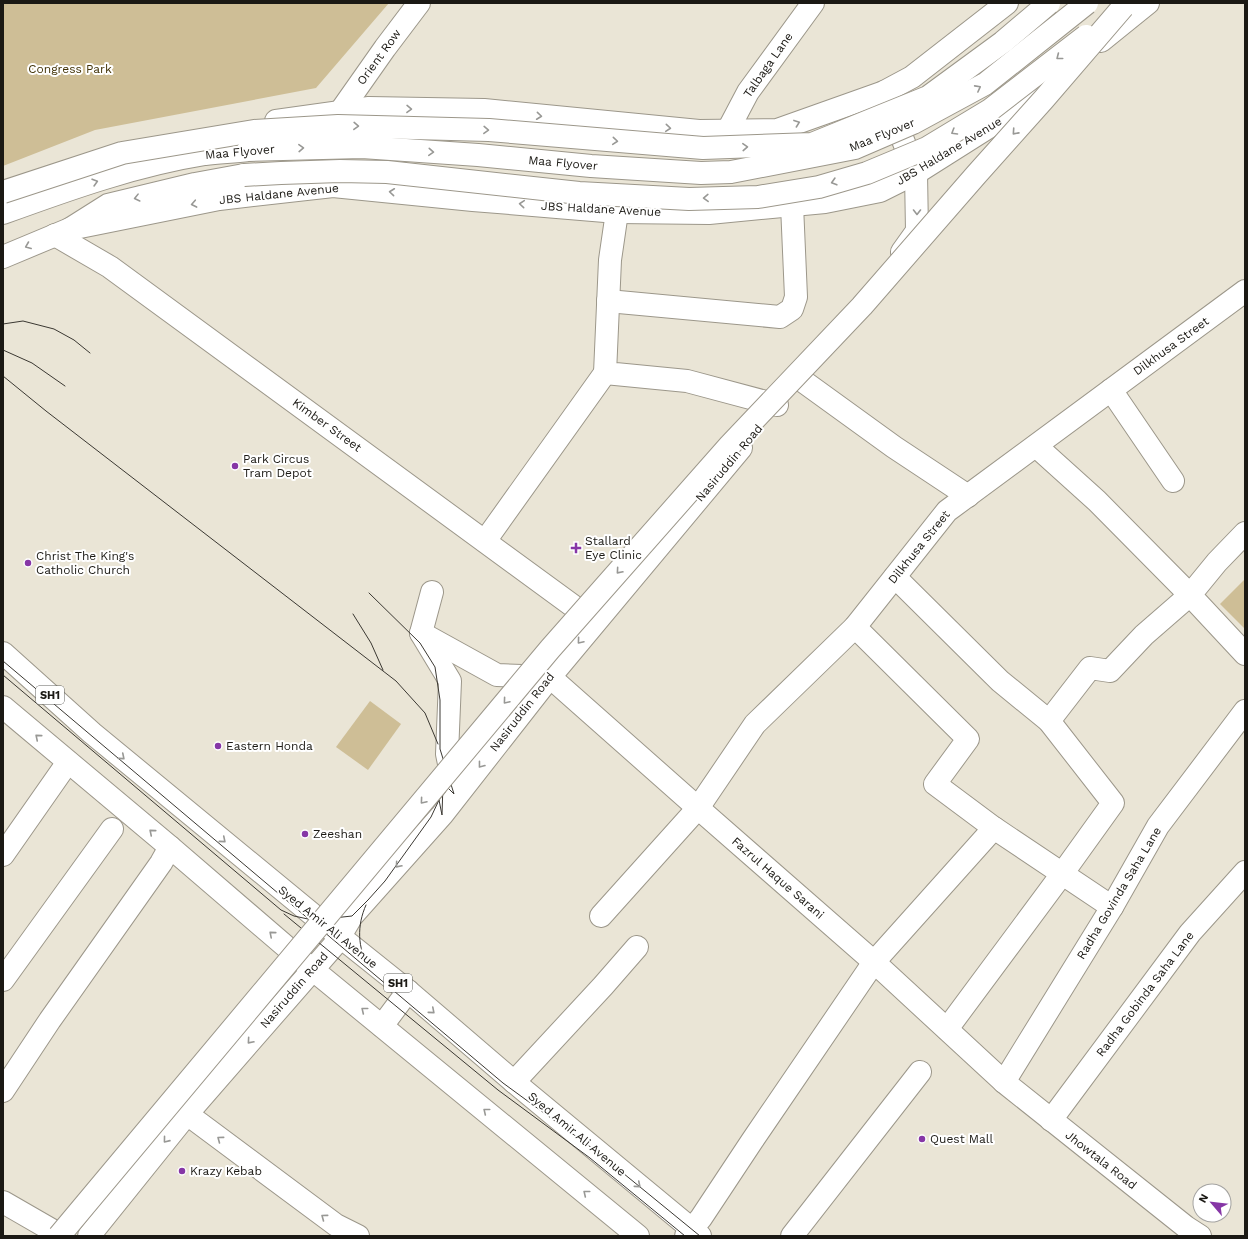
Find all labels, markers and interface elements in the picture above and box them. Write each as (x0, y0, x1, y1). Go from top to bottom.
street label: Orient Row (354, 27, 404, 87)
street label: Talbaga Lane (740, 30, 796, 100)
one-way arrow (1057, 52, 1064, 59)
park label: Congress Park (28, 62, 112, 76)
one-way arrow (973, 85, 981, 93)
one-way arrow (406, 104, 412, 113)
one-way arrow (536, 111, 542, 120)
street label: JBS Haldane Avenue (894, 114, 1004, 188)
street label: Maa Flyover (847, 115, 917, 155)
one-way arrow (793, 119, 800, 128)
one-way arrow (353, 122, 359, 130)
one-way arrow (665, 123, 671, 132)
one-way arrow (483, 126, 489, 134)
one-way arrow (1013, 127, 1020, 134)
one-way arrow (951, 128, 958, 135)
one-way arrow (612, 136, 618, 145)
street label: Maa Flyover (205, 142, 275, 162)
one-way arrow (742, 142, 748, 151)
one-way arrow (298, 144, 304, 152)
one-way arrow (428, 147, 434, 156)
street label: Maa Flyover (528, 153, 598, 173)
one-way arrow (831, 177, 838, 186)
one-way arrow (92, 178, 99, 186)
street label: JBS Haldane Avenue (218, 181, 340, 207)
one-way arrow (389, 188, 395, 197)
one-way arrow (134, 194, 140, 202)
one-way arrow (703, 194, 709, 203)
one-way arrow (191, 199, 197, 208)
street label: JBS Haldane Avenue (541, 199, 662, 219)
one-way arrow (519, 200, 525, 209)
one-way arrow (913, 209, 921, 215)
one-way arrow (25, 242, 32, 250)
street label: Dilkhusa Street (1130, 314, 1212, 378)
street label: Kimber Street (290, 395, 364, 455)
street label: Nasiruddin Road (693, 422, 765, 504)
place label: Park Circus Tram Depot (243, 452, 312, 480)
marker: Park Circus Tram Depot (230, 461, 240, 471)
street label: Dilkhusa Street (885, 508, 953, 586)
place label: Stallard Eye Clinic (585, 534, 642, 562)
marker: Stallard Eye Clinic (570, 542, 582, 554)
place label: Christ The King's Catholic Church (36, 549, 134, 577)
marker: Christ The King's Catholic Church (23, 558, 33, 568)
one-way arrow (617, 567, 624, 574)
one-way arrow (577, 637, 584, 644)
street label: Nasiruddin Road (487, 670, 557, 754)
road number: SH1 (36, 686, 64, 704)
one-way arrow (504, 697, 511, 704)
one-way arrow (36, 734, 43, 741)
place label: Eastern Honda (226, 739, 313, 753)
marker: Eastern Honda (213, 741, 223, 751)
one-way arrow (118, 753, 125, 760)
one-way arrow (479, 760, 486, 767)
one-way arrow (420, 796, 427, 804)
street label: Radha Govinda Saha Lane (1074, 824, 1164, 962)
place label: Zeeshan (313, 827, 362, 841)
one-way arrow (149, 829, 157, 836)
marker: Zeeshan (300, 829, 310, 839)
street label: Fazrul Haque Sarani (729, 834, 827, 922)
one-way arrow (218, 836, 225, 843)
one-way arrow (396, 860, 403, 868)
street label: Syed Amir Ali Avenue (276, 883, 380, 971)
street label: Radha Gobinda Saha Lane (1093, 929, 1197, 1059)
one-way arrow (269, 932, 277, 939)
street label: Nasiruddin Road (257, 949, 331, 1031)
road number: SH1 (384, 974, 412, 992)
one-way arrow (427, 1007, 434, 1014)
one-way arrow (361, 1008, 368, 1015)
one-way arrow (247, 1036, 255, 1044)
street label: Syed Amir Ali Avenue (525, 1089, 629, 1179)
one-way arrow (483, 1108, 490, 1115)
street label: Jhowtala Road (1063, 1128, 1139, 1192)
place label: Quest Mall (930, 1132, 993, 1146)
marker: Quest Mall (917, 1134, 927, 1144)
one-way arrow (164, 1136, 171, 1143)
one-way arrow (217, 1136, 224, 1144)
place label: Krazy Kebab (190, 1164, 262, 1178)
marker: Krazy Kebab (177, 1166, 187, 1176)
one-way arrow (634, 1181, 641, 1188)
north arrow (1192, 1183, 1232, 1223)
one-way arrow (583, 1191, 591, 1198)
text: N (1196, 1192, 1211, 1205)
one-way arrow (322, 1214, 329, 1221)

